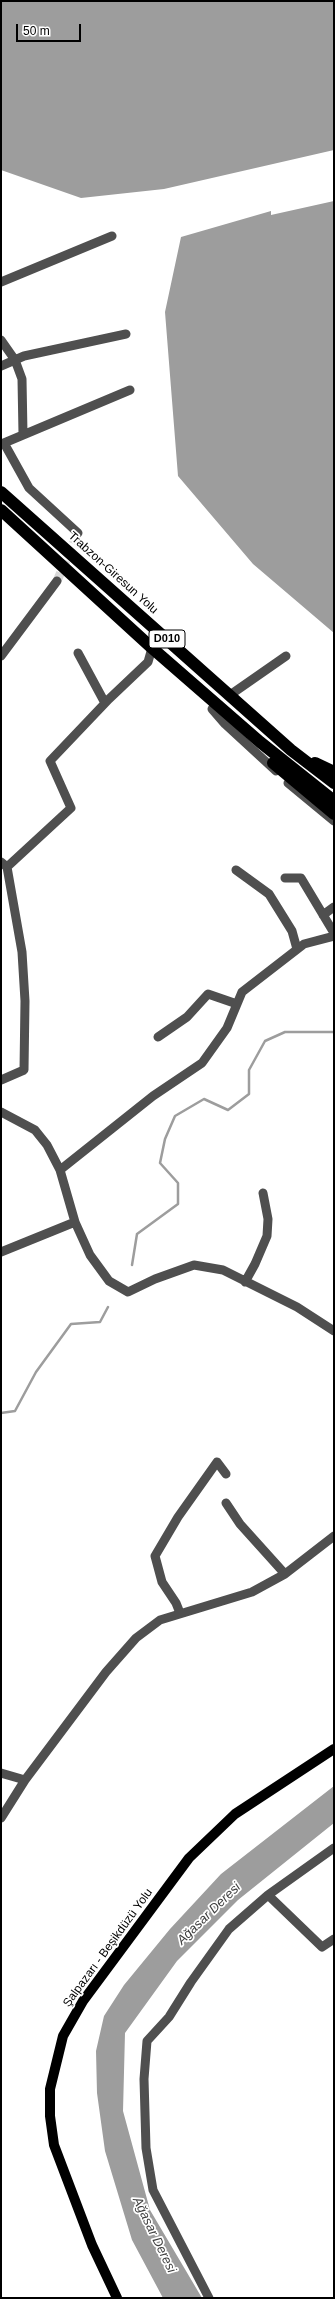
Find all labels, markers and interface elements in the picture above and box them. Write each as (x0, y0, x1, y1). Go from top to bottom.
scale bar (18, 16, 83, 42)
text: 50 m (23, 24, 50, 38)
street label: Trabzon-Giresun Yolu (65, 529, 161, 617)
road number: D010 (149, 630, 185, 648)
water label: Ağasar Deresi (174, 1880, 244, 1948)
street label: Şalpazarı - Beşikdüzü Yolu (60, 1886, 156, 2010)
water label: Ağasar Deresi (129, 2195, 179, 2275)

